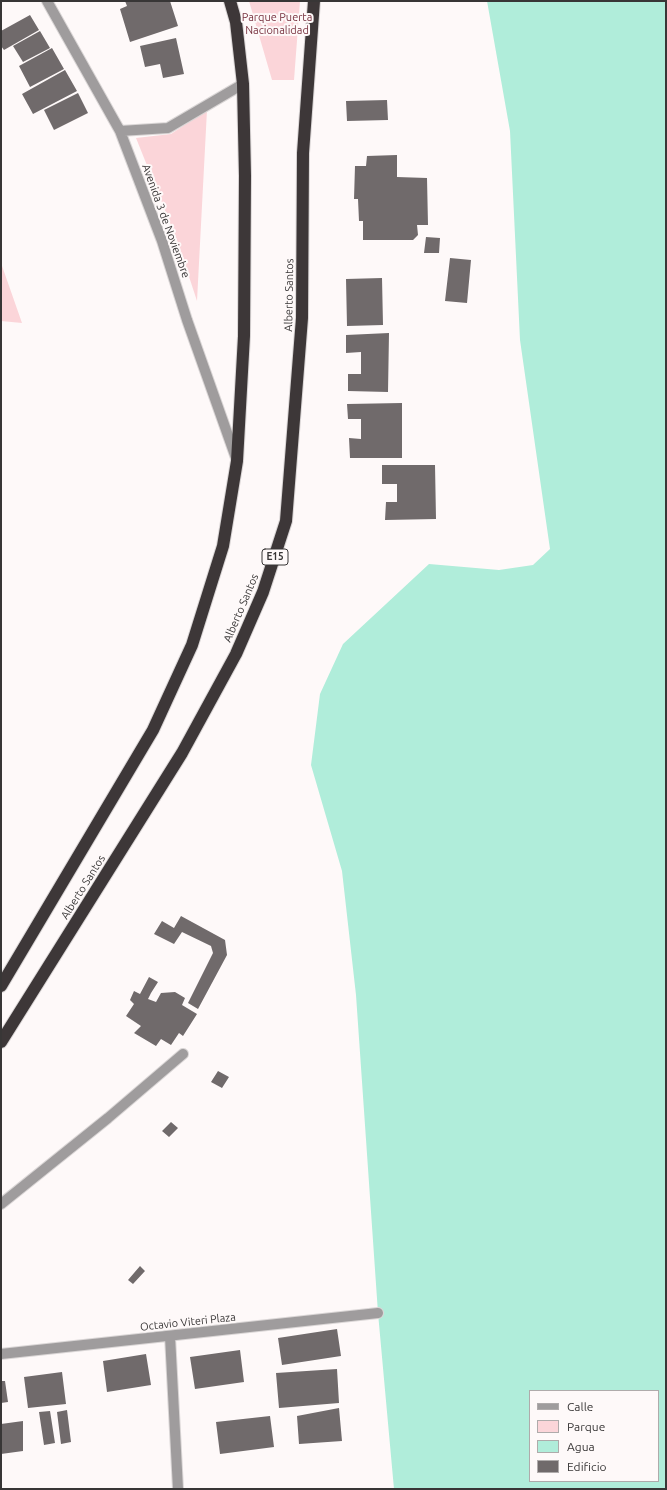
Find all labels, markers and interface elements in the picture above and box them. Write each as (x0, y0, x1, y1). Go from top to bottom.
park label: Parque Puerta Nacionalidad (242, 10, 312, 36)
street label: Avenida 3 de Noviembre (139, 162, 193, 280)
street label: Alberto Santos (282, 258, 296, 332)
road number: E15 (262, 549, 288, 565)
street label: Alberto Santos (221, 572, 261, 644)
street label: Alberto Santos (58, 852, 108, 922)
street label: Octavio Viteri Plaza (139, 1310, 237, 1334)
legend (529, 1390, 659, 1482)
text: Calle (567, 1400, 593, 1413)
text: Parque (567, 1420, 605, 1433)
text: Agua (567, 1440, 595, 1453)
text: Edificio (567, 1460, 607, 1473)

